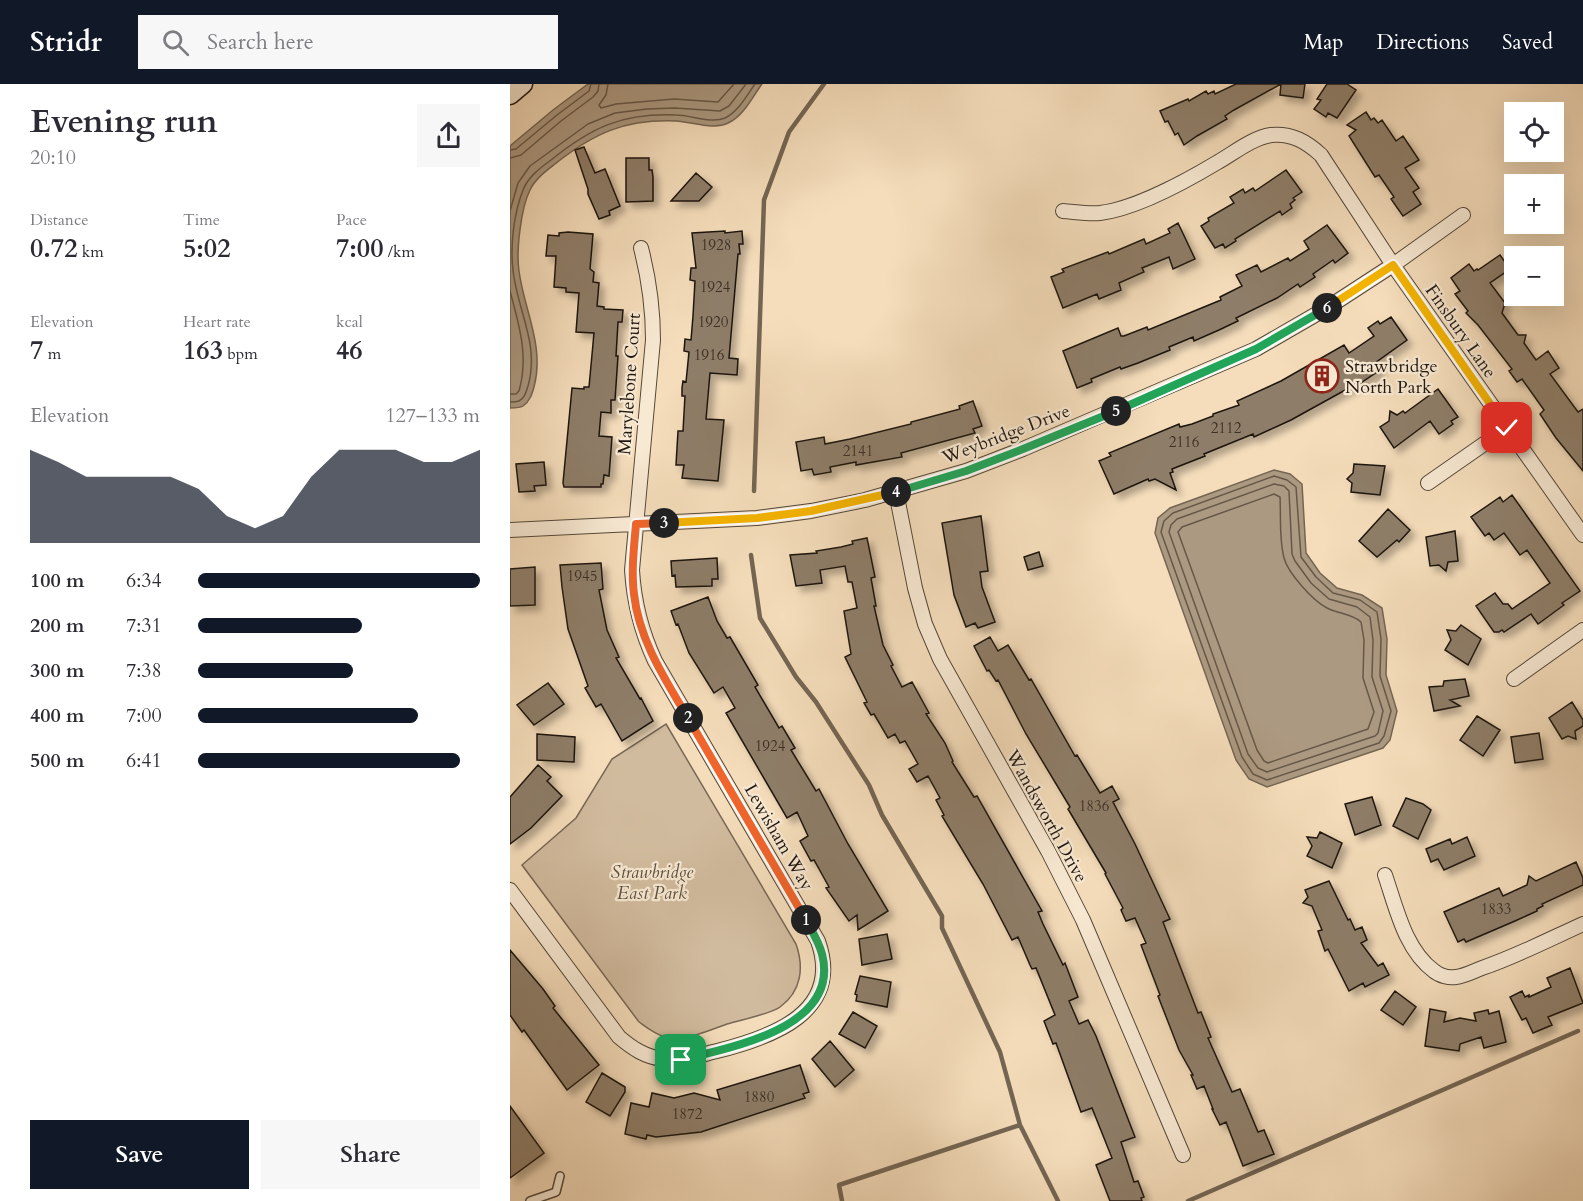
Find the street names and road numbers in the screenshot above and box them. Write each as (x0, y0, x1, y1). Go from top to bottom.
street label: Finsbury Lane (1419, 279, 1502, 383)
street label: Marylebone Court (612, 312, 647, 456)
street label: Weybridge Drive (938, 399, 1074, 471)
street label: Wandsworth Drive (999, 745, 1093, 887)
street label: Lewisham Way (738, 779, 820, 896)

